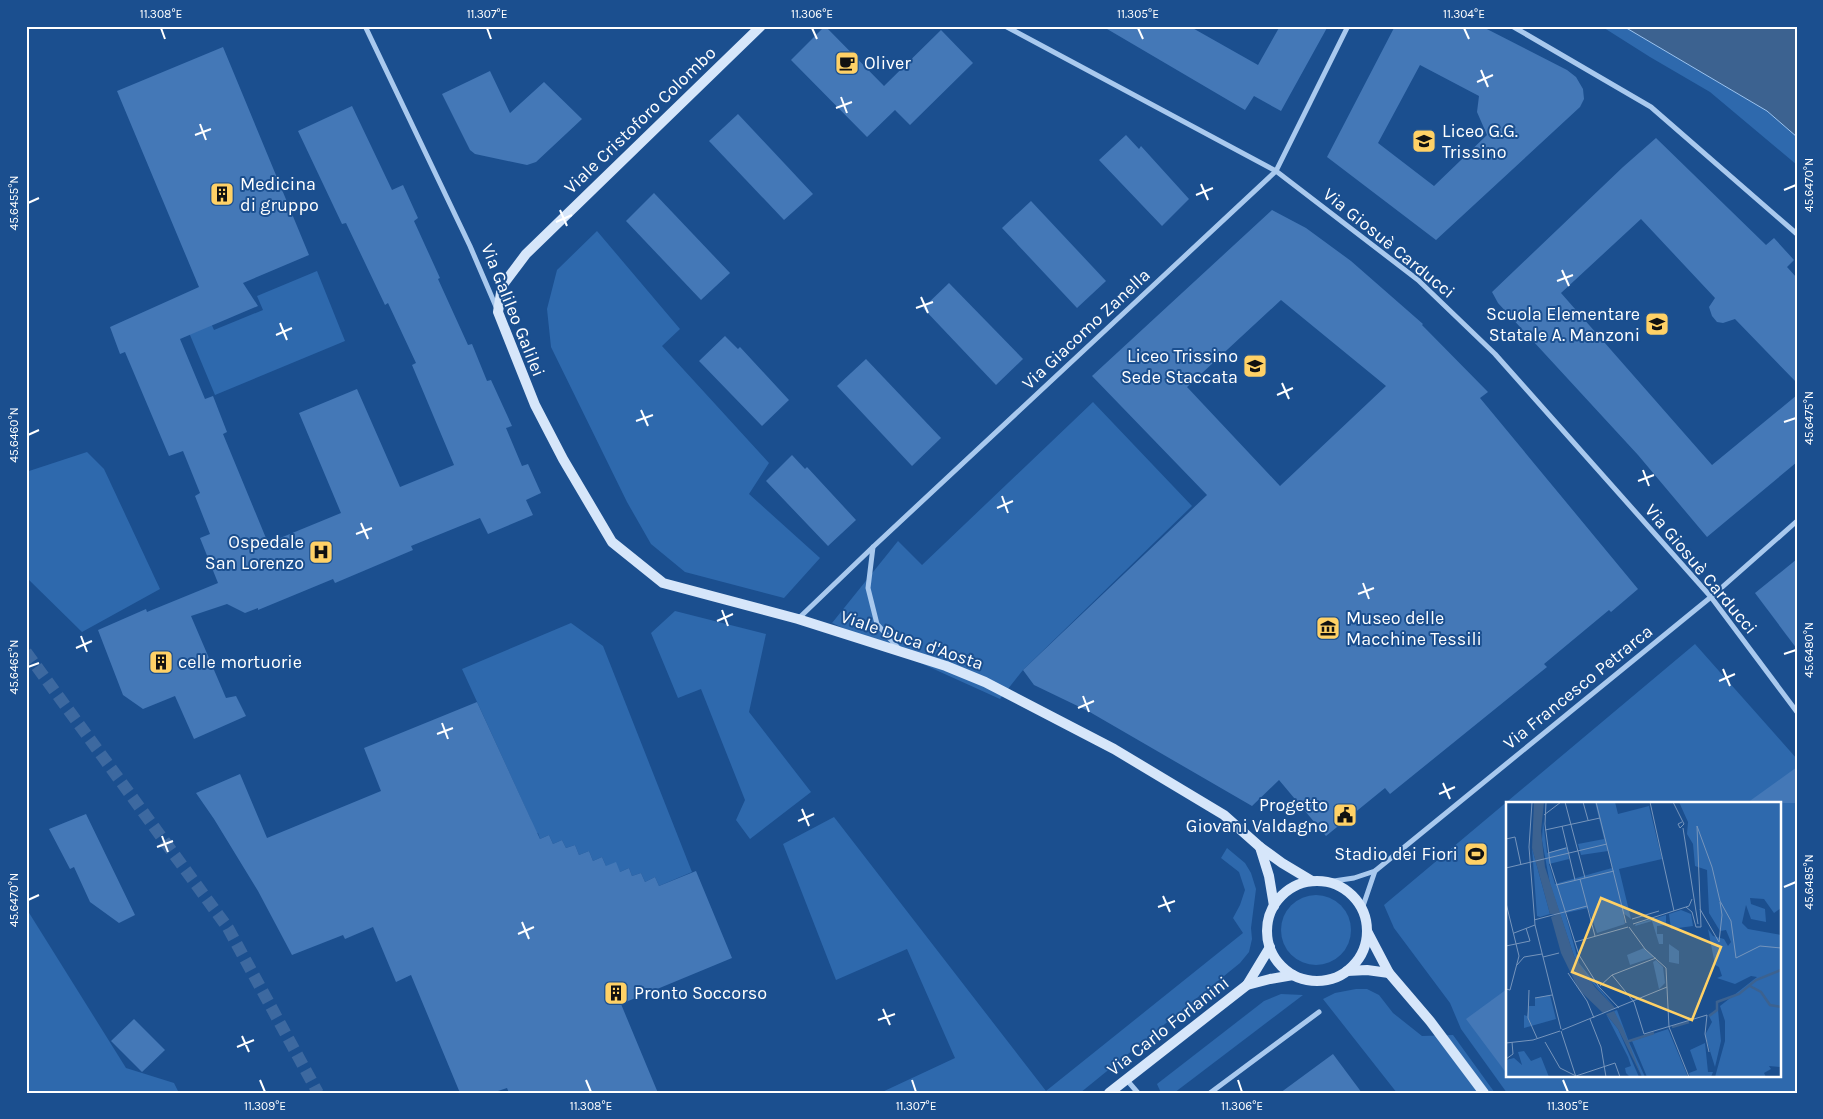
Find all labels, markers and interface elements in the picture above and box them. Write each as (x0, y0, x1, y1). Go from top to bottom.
text: 11.308°E (140, 7, 182, 21)
text: 11.307°E (467, 7, 507, 21)
text: 11.306°E (791, 7, 833, 21)
text: 11.305°E (1117, 7, 1159, 21)
text: 11.304°E (1443, 7, 1485, 21)
street label: Viale Cristoforo Colombo (559, 42, 721, 198)
cafe icon: Oliver (834, 50, 860, 76)
place label: Oliver (864, 52, 911, 74)
place label: Liceo G.G. Trissino (1442, 120, 1518, 163)
school or university icon: Liceo G.G. Trissino (1411, 128, 1437, 154)
text: 45.6470°N (1802, 158, 1816, 212)
place label: Medicina di gruppo (240, 173, 319, 216)
text: 45.6455°N (7, 175, 21, 231)
building icon: Medicina di gruppo (209, 181, 235, 207)
street label: Via Giosuè Carducci (1319, 183, 1459, 303)
street label: Via Galileo Galilei (476, 240, 550, 380)
street label: Via Giacomo Zanella (1017, 264, 1155, 394)
place label: Scuola Elementare Statale A. Manzoni (1486, 303, 1640, 346)
school or university icon: Scuola Elementare Statale A. Manzoni (1644, 311, 1670, 337)
place label: Liceo Trissino Sede Staccata (1121, 345, 1238, 388)
school or university icon: Liceo Trissino Sede Staccata (1242, 353, 1268, 379)
text: 45.6475°N (1802, 391, 1816, 445)
text: 45.6460°N (7, 407, 21, 463)
street label: Via Giosuè Carducci (1640, 499, 1762, 639)
place label: Ospedale San Lorenzo (205, 531, 304, 574)
hospital icon: Ospedale San Lorenzo (308, 539, 334, 565)
street label: Viale Duca d'Aosta (838, 605, 986, 675)
place label: Museo delle Macchine Tessili (1346, 607, 1482, 650)
museum icon: Museo delle Macchine Tessili (1315, 615, 1341, 641)
street label: Via Francesco Petrarca (1499, 620, 1657, 754)
text: 45.6480°N (1802, 622, 1816, 678)
text: 45.6465°N (7, 639, 21, 695)
building icon: celle mortuorie (148, 649, 174, 675)
place label: celle mortuorie (178, 651, 302, 673)
place label: Progetto Giovani Valdagno (1186, 794, 1328, 837)
public building icon: Progetto Giovani Valdagno (1332, 802, 1358, 828)
inset map (1506, 802, 1780, 1076)
sports icon: Stadio dei Fiori (1463, 841, 1489, 867)
place label: Stadio dei Fiori (1334, 843, 1458, 865)
text: 45.6485°N (1802, 854, 1816, 910)
text: 45.6470°N (7, 873, 21, 927)
street label: Via Carlo Forlanini (1103, 971, 1233, 1081)
building icon: Pronto Soccorso (603, 980, 629, 1006)
place label: Pronto Soccorso (634, 982, 767, 1004)
text: 11.309°E (244, 1099, 286, 1113)
text: 11.308°E (570, 1099, 612, 1113)
text: 11.307°E (896, 1099, 936, 1113)
text: 11.306°E (1221, 1099, 1263, 1113)
text: 11.305°E (1547, 1099, 1589, 1113)

